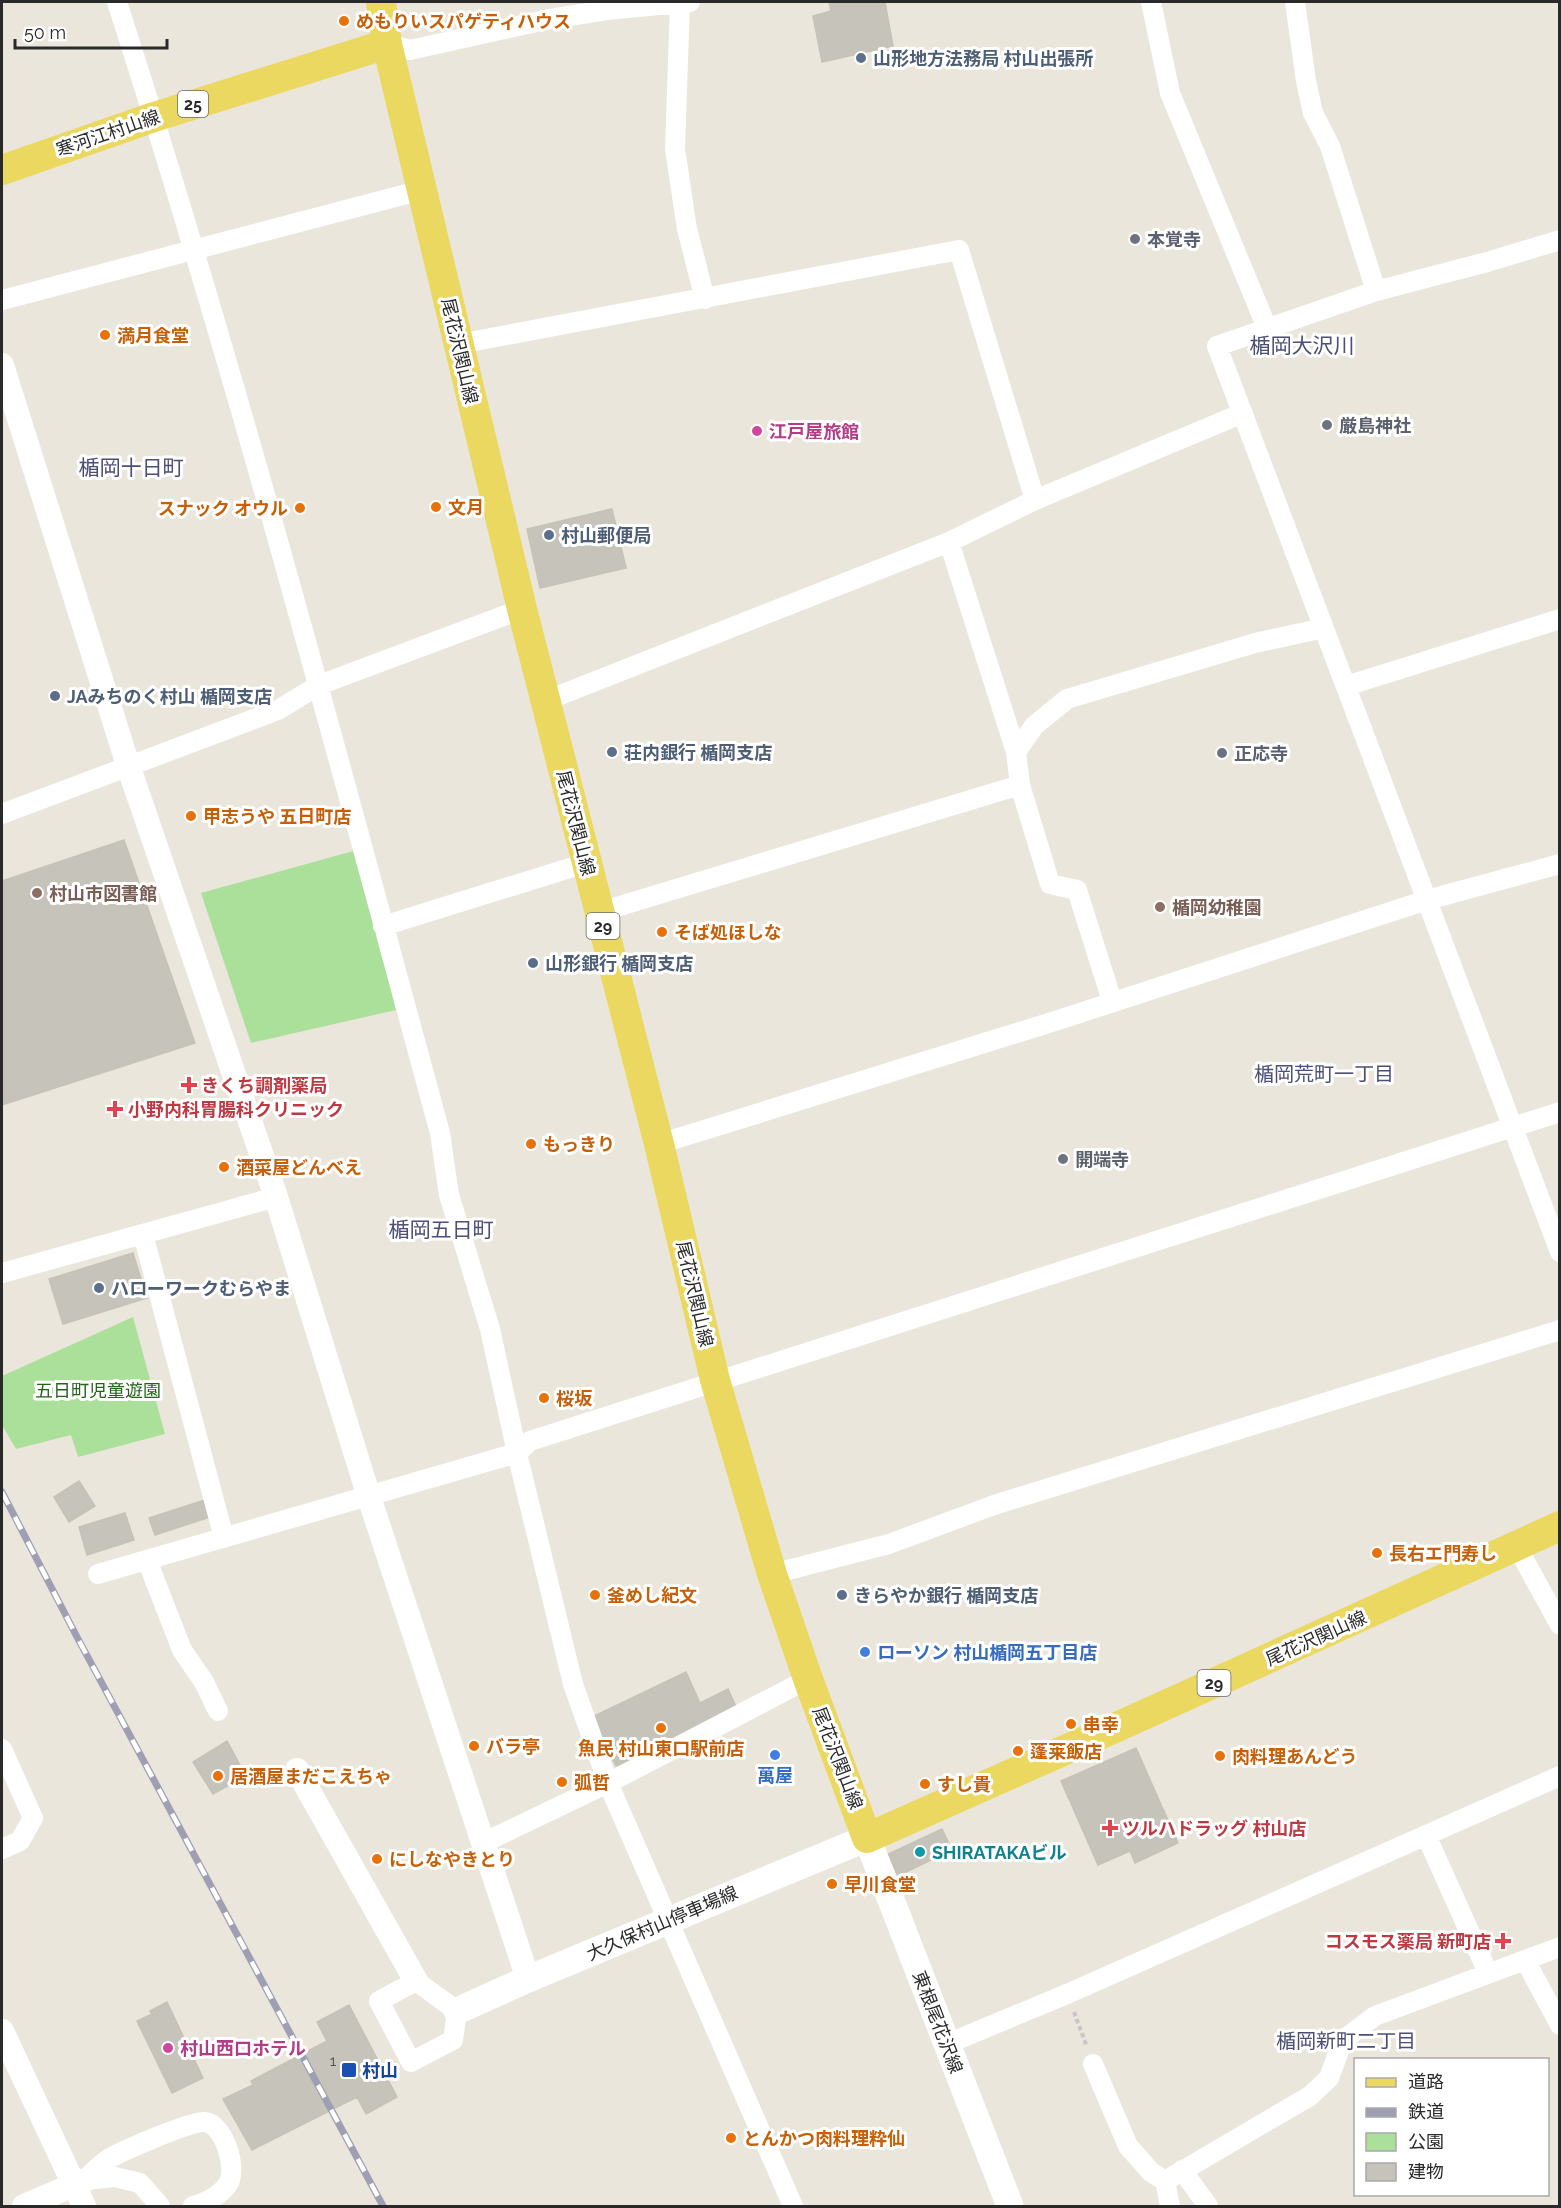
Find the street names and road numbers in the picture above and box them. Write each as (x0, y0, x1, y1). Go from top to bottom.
road number: 25 (178, 91, 208, 117)
street label: 寒河江村山線 (54, 105, 162, 161)
street label: 尾花沢関山線 (438, 296, 482, 406)
street label: 尾花沢関山線 (553, 768, 599, 878)
road number: 29 (586, 913, 620, 939)
street label: 尾花沢関山線 (673, 1239, 717, 1349)
street label: 尾花沢関山線 (1262, 1606, 1370, 1670)
road number: 29 (1198, 1670, 1230, 1696)
street label: 尾花沢関山線 (809, 1704, 867, 1812)
street label: 大久保村山停車場線 (583, 1882, 741, 1964)
street label: 東根尾花沢線 (909, 1968, 967, 2076)

